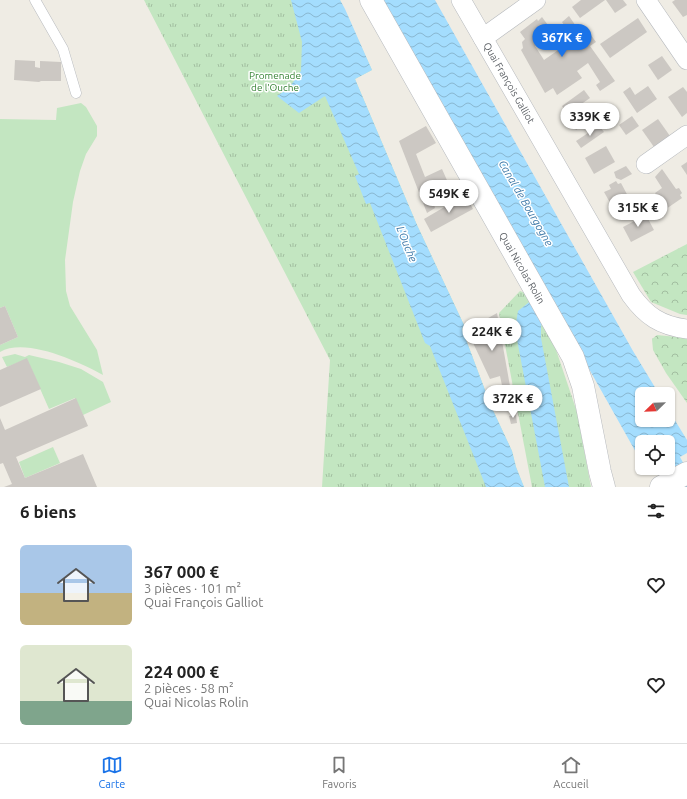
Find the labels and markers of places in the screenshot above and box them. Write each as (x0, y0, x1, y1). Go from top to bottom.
pin: 367K € (529, 24, 595, 58)
pin: 339K € (557, 103, 623, 137)
pin: 549K € (416, 180, 482, 214)
pin: 315K € (605, 194, 671, 228)
pin: 224K € (459, 318, 525, 352)
pin: 372K € (480, 385, 546, 419)

